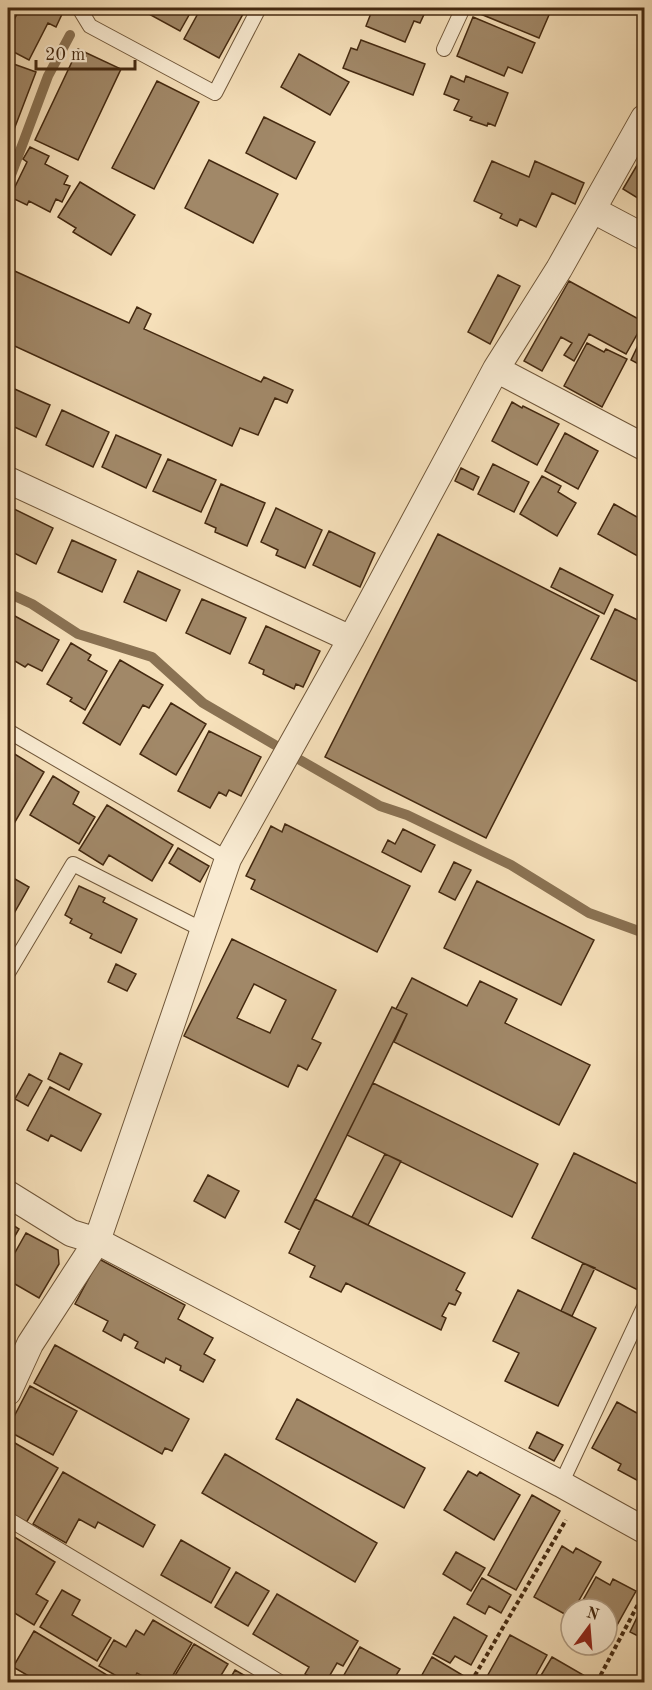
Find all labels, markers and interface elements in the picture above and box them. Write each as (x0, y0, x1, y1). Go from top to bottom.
scale bar (36, 33, 135, 71)
text: 20 m (45, 46, 85, 64)
north arrow (559, 1597, 619, 1657)
text: N (584, 1605, 601, 1624)

